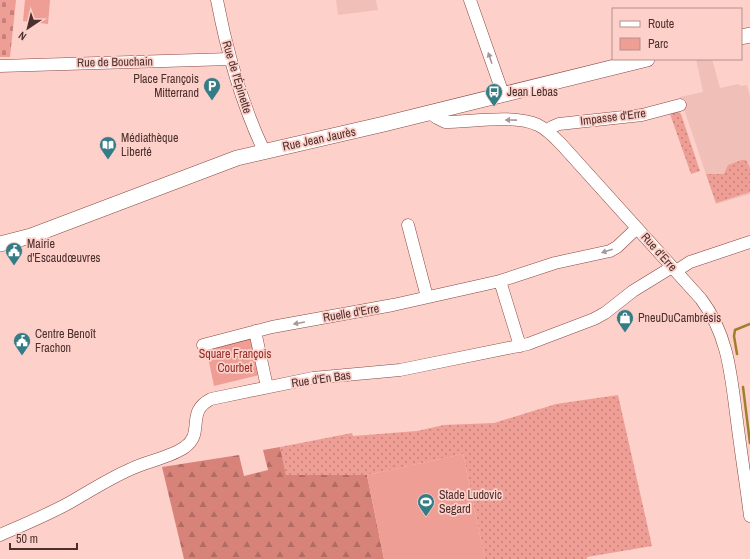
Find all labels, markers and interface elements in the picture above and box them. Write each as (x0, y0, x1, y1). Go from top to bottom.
north arrow (8, 8, 48, 48)
legend (612, 8, 742, 60)
text: Route (648, 16, 674, 32)
text: N (16, 29, 29, 44)
text: Parc (648, 36, 668, 52)
street label: Rue de l'Épinette (218, 39, 256, 115)
one-way arrow (487, 51, 493, 63)
street label: Rue de Bouchain (77, 53, 153, 71)
place label: Place François Mitterrand (133, 71, 199, 101)
parking icon: Place François Mitterrand (202, 76, 222, 101)
bus stop icon: Jean Lebas (484, 82, 504, 107)
place label: Jean Lebas (507, 84, 558, 100)
street label: Impasse d'Erre (579, 105, 647, 129)
one-way arrow (504, 117, 517, 123)
street label: Rue Jean Jaurès (281, 123, 357, 155)
place label: Médiathèque Liberté (121, 130, 178, 160)
library icon: Médiathèque Liberté (98, 135, 118, 160)
street label: Rue d'Erre (637, 229, 681, 275)
place label: Mairie d'Escaudœuvres (27, 236, 101, 266)
public building icon: Mairie d'Escaudœuvres (4, 241, 24, 266)
one-way arrow (600, 249, 612, 255)
street label: Ruelle d'Erre (322, 300, 380, 326)
shop icon: PneuDuCambrésis (615, 308, 635, 333)
place label: PneuDuCambrésis (638, 310, 721, 326)
one-way arrow (293, 320, 305, 326)
place label: Centre Benoît Frachon (35, 326, 96, 356)
public building icon: Centre Benoît Frachon (12, 331, 32, 356)
park label: Square François Courbet (199, 346, 271, 376)
street label: Rue d'En Bas (290, 367, 352, 391)
place label: Stade Ludovic Segard (439, 487, 502, 517)
sports icon: Stade Ludovic Segard (416, 492, 436, 517)
scale bar (10, 525, 77, 551)
text: 50 m (16, 531, 38, 547)

